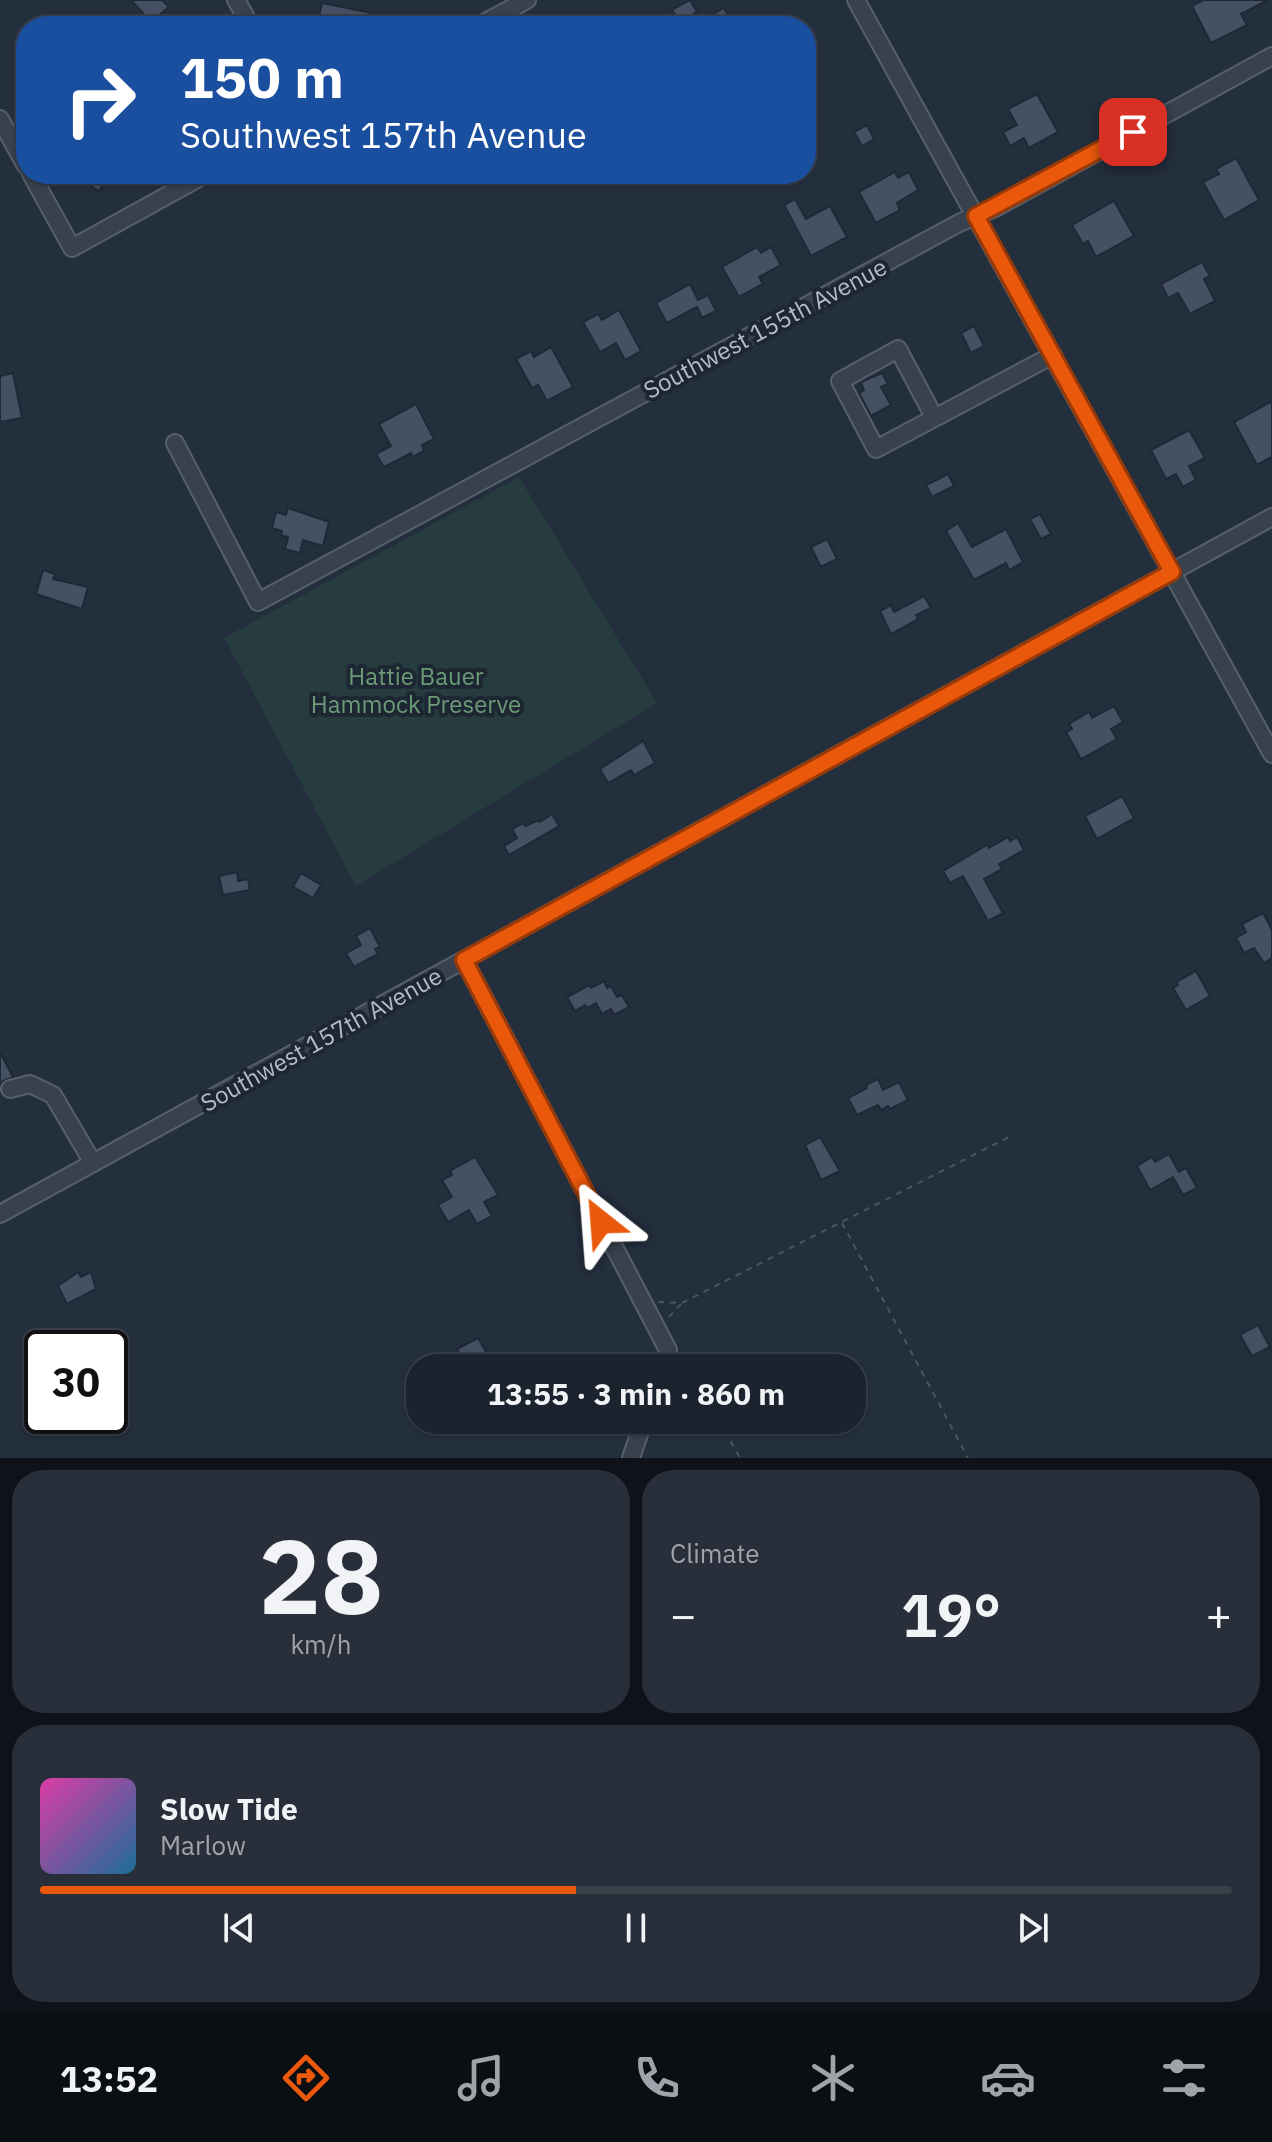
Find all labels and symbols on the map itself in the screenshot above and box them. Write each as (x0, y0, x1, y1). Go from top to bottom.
pin (1099, 98, 1167, 166)
street label: Southwest 155th Avenue (638, 250, 892, 406)
park label: Hattie Bauer Hammock Preserve (311, 660, 521, 720)
street label: Southwest 157th Avenue (195, 959, 447, 1119)
position arrow (559, 1180, 643, 1264)
speed limit sign: 30 (24, 1330, 128, 1434)

